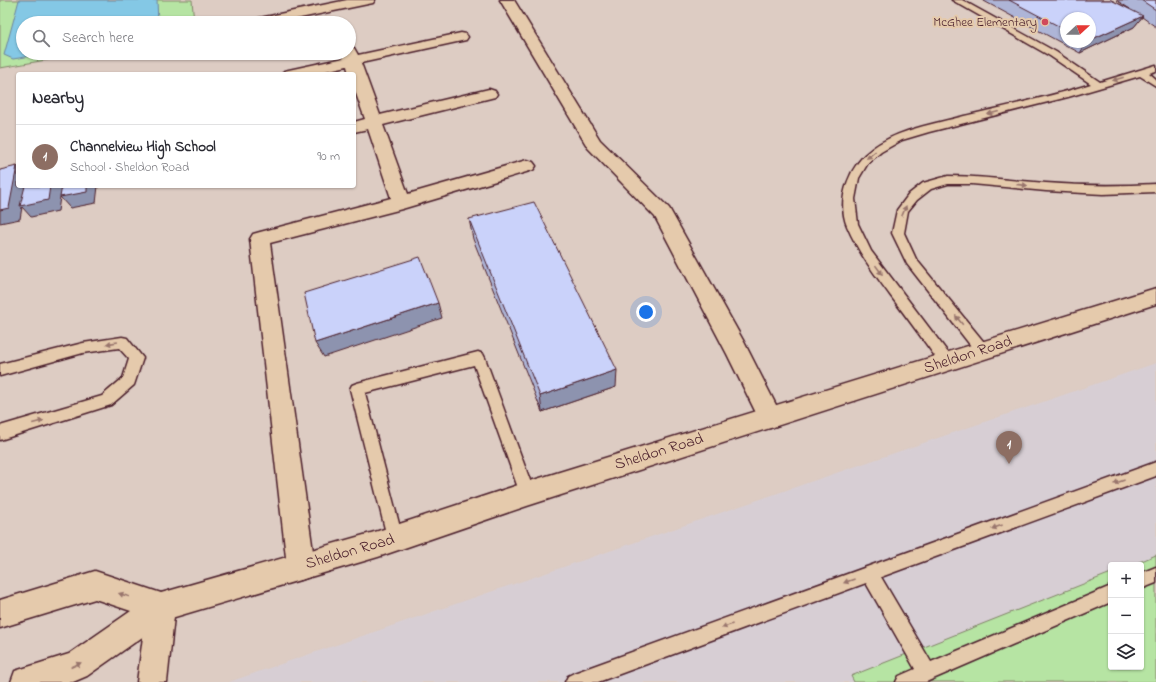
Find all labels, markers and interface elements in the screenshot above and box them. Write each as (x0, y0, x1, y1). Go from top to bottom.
north arrow (1060, 12, 1096, 48)
place label: McGhee Elementary (933, 13, 1037, 33)
search box (16, 16, 356, 60)
marker: McGhee Elementary (1040, 17, 1050, 27)
icon: search (30, 27, 52, 49)
text: Search here (62, 27, 134, 49)
one-way arrow (1112, 76, 1124, 82)
text: Nearby (32, 86, 84, 111)
one-way arrow (987, 110, 999, 116)
text: Channelview High School (70, 136, 216, 158)
text: 1 (43, 147, 47, 166)
text: 90 m (317, 147, 340, 166)
one-way arrow (866, 150, 877, 159)
text: School · Sheldon Road (70, 158, 189, 177)
one-way arrow (1015, 181, 1028, 188)
one-way arrow (901, 205, 908, 217)
one-way arrow (875, 265, 883, 276)
your location (636, 302, 656, 322)
one-way arrow (954, 315, 963, 326)
street label: Sheldon Road (921, 329, 1015, 381)
one-way arrow (106, 340, 118, 346)
one-way arrow (32, 419, 44, 425)
street label: Sheldon Road (612, 427, 706, 477)
pin: 1 (996, 431, 1022, 464)
one-way arrow (1113, 480, 1125, 486)
one-way arrow (991, 525, 1003, 531)
street label: Sheldon Road (303, 528, 397, 576)
map controls (1108, 562, 1144, 670)
button: + (1108, 562, 1144, 598)
one-way arrow (843, 579, 855, 585)
one-way arrow (117, 592, 129, 598)
button: − (1108, 598, 1144, 634)
one-way arrow (720, 624, 732, 630)
button: layers (1108, 634, 1144, 670)
one-way arrow (70, 662, 81, 668)

